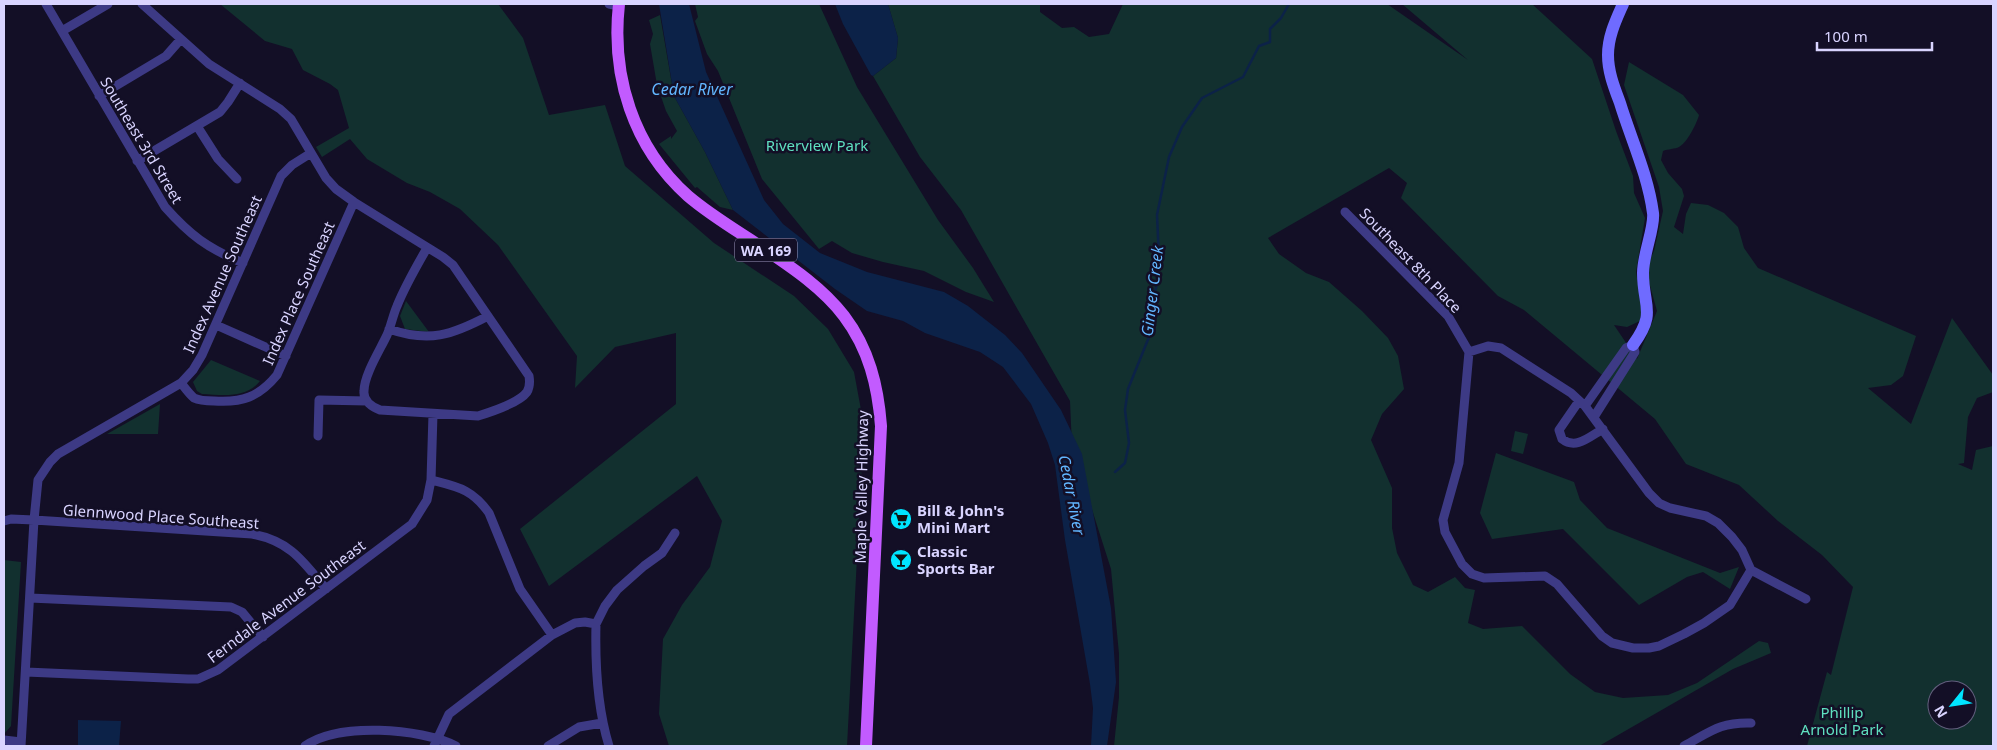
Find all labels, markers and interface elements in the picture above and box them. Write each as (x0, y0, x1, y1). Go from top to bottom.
scale bar (1817, 20, 1932, 52)
text: 100 m (1824, 26, 1868, 46)
street label: Southeast 3rd Street (96, 73, 188, 207)
water label: Cedar River (651, 78, 733, 100)
park label: Riverview Park (766, 135, 868, 155)
street label: Index Avenue Southeast (178, 191, 266, 356)
street label: Southeast 8th Place (1356, 203, 1466, 317)
street label: Index Place Southeast (257, 217, 339, 368)
road number: WA 169 (735, 238, 797, 262)
water label: Ginger Creek (1136, 243, 1169, 338)
street label: Maple Valley Highway (850, 410, 872, 564)
water label: Cedar River (1053, 453, 1091, 538)
street label: Glennwood Place Southeast (62, 499, 260, 533)
place label: Bill & John's Mini Mart (917, 500, 1004, 537)
supermarket icon: Bill & John's Mini Mart (889, 507, 913, 531)
street label: Ferndale Avenue Southeast (203, 535, 370, 667)
place label: Classic Sports Bar (917, 541, 995, 578)
bar icon: Classic Sports Bar (889, 548, 913, 572)
north arrow (1927, 680, 1977, 730)
park label: Phillip Arnold Park (1801, 702, 1883, 739)
text: N (1929, 702, 1951, 721)

